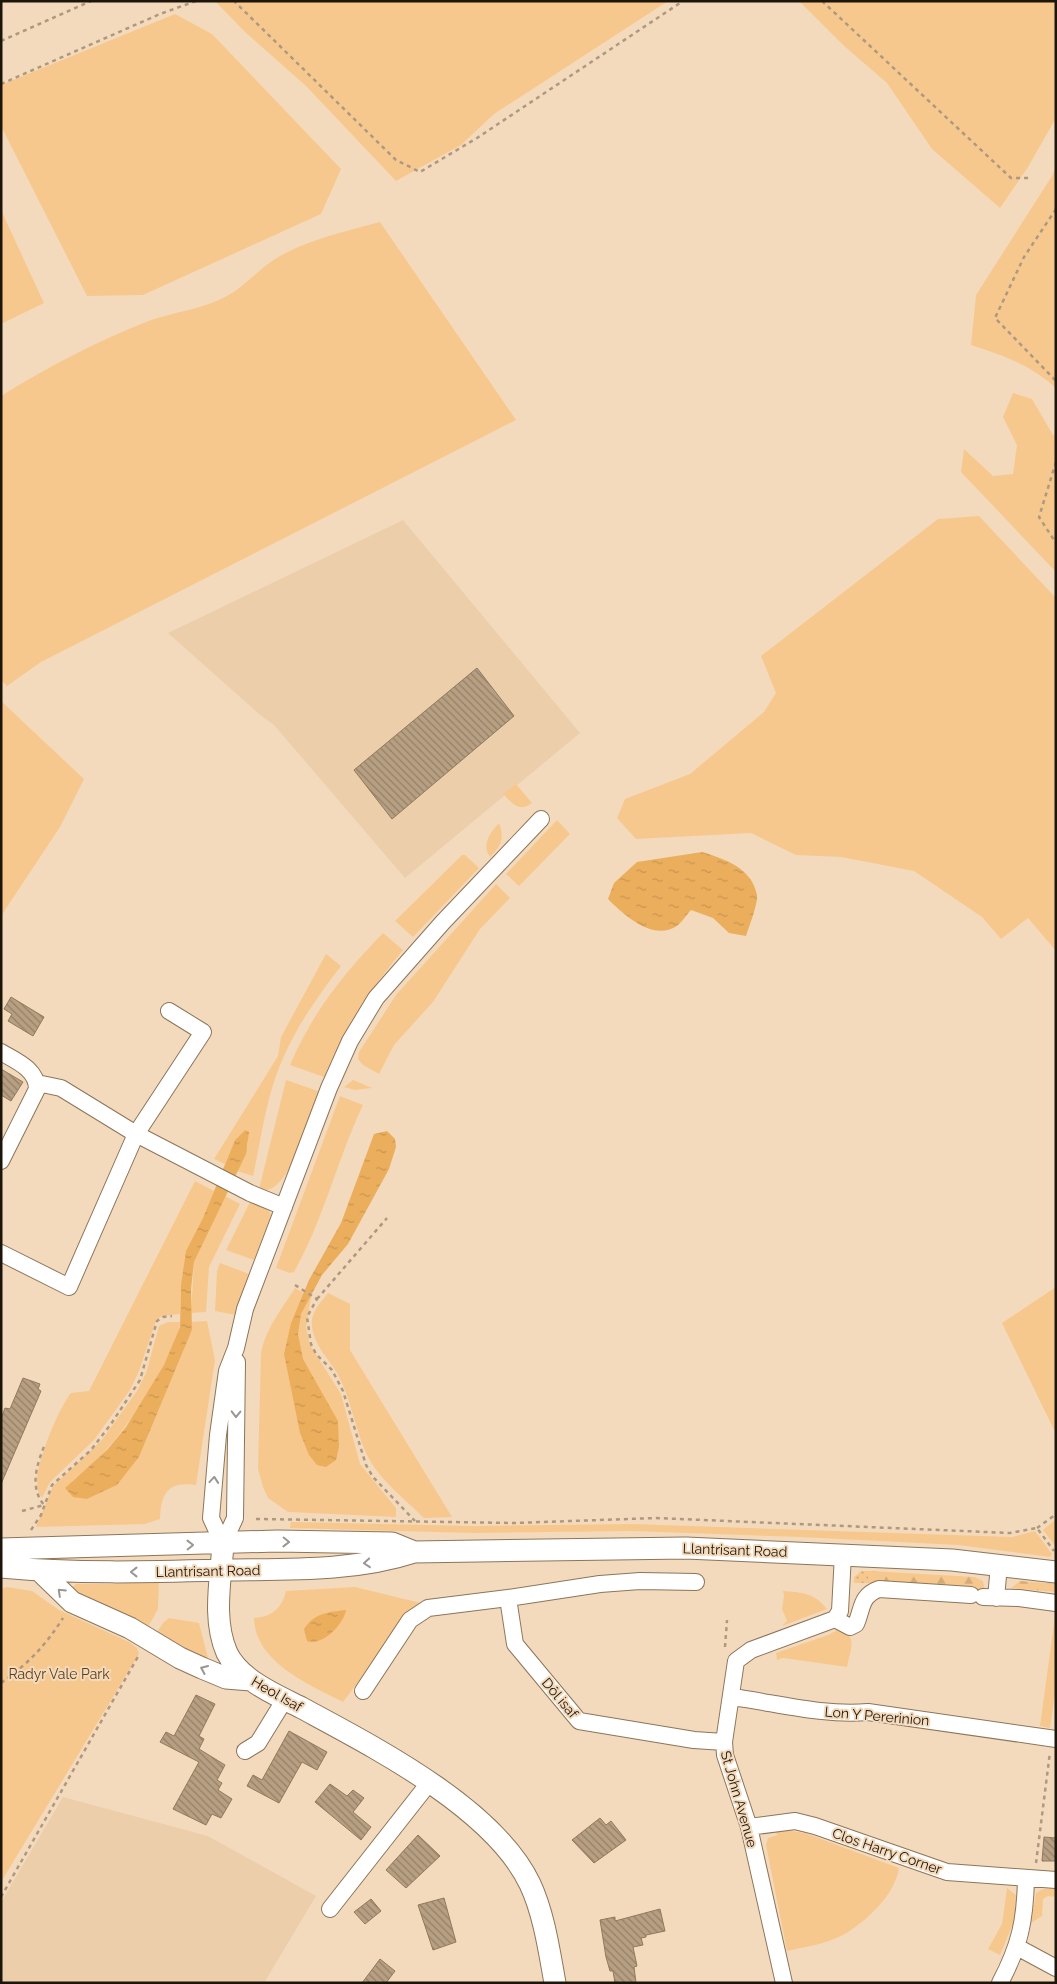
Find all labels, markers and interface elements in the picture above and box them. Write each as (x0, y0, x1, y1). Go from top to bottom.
one-way arrow (231, 1410, 241, 1418)
one-way arrow (208, 1476, 219, 1484)
one-way arrow (282, 1536, 290, 1547)
one-way arrow (186, 1539, 194, 1550)
street label: Llantrisant Road (682, 1540, 788, 1560)
one-way arrow (362, 1557, 370, 1568)
street label: Llantrisant Road (156, 1562, 260, 1580)
one-way arrow (130, 1567, 138, 1577)
one-way arrow (58, 1589, 67, 1598)
one-way arrow (200, 1664, 209, 1675)
park label: Radyr Vale Park (8, 1666, 110, 1682)
street label: Heol Isaf (249, 1673, 306, 1716)
street label: Dôl isaf (539, 1675, 582, 1722)
street label: Lon Y Pererinion (824, 1703, 930, 1729)
street label: St John Avenue (718, 1749, 760, 1849)
street label: Clos Harry Corner (830, 1825, 944, 1877)

